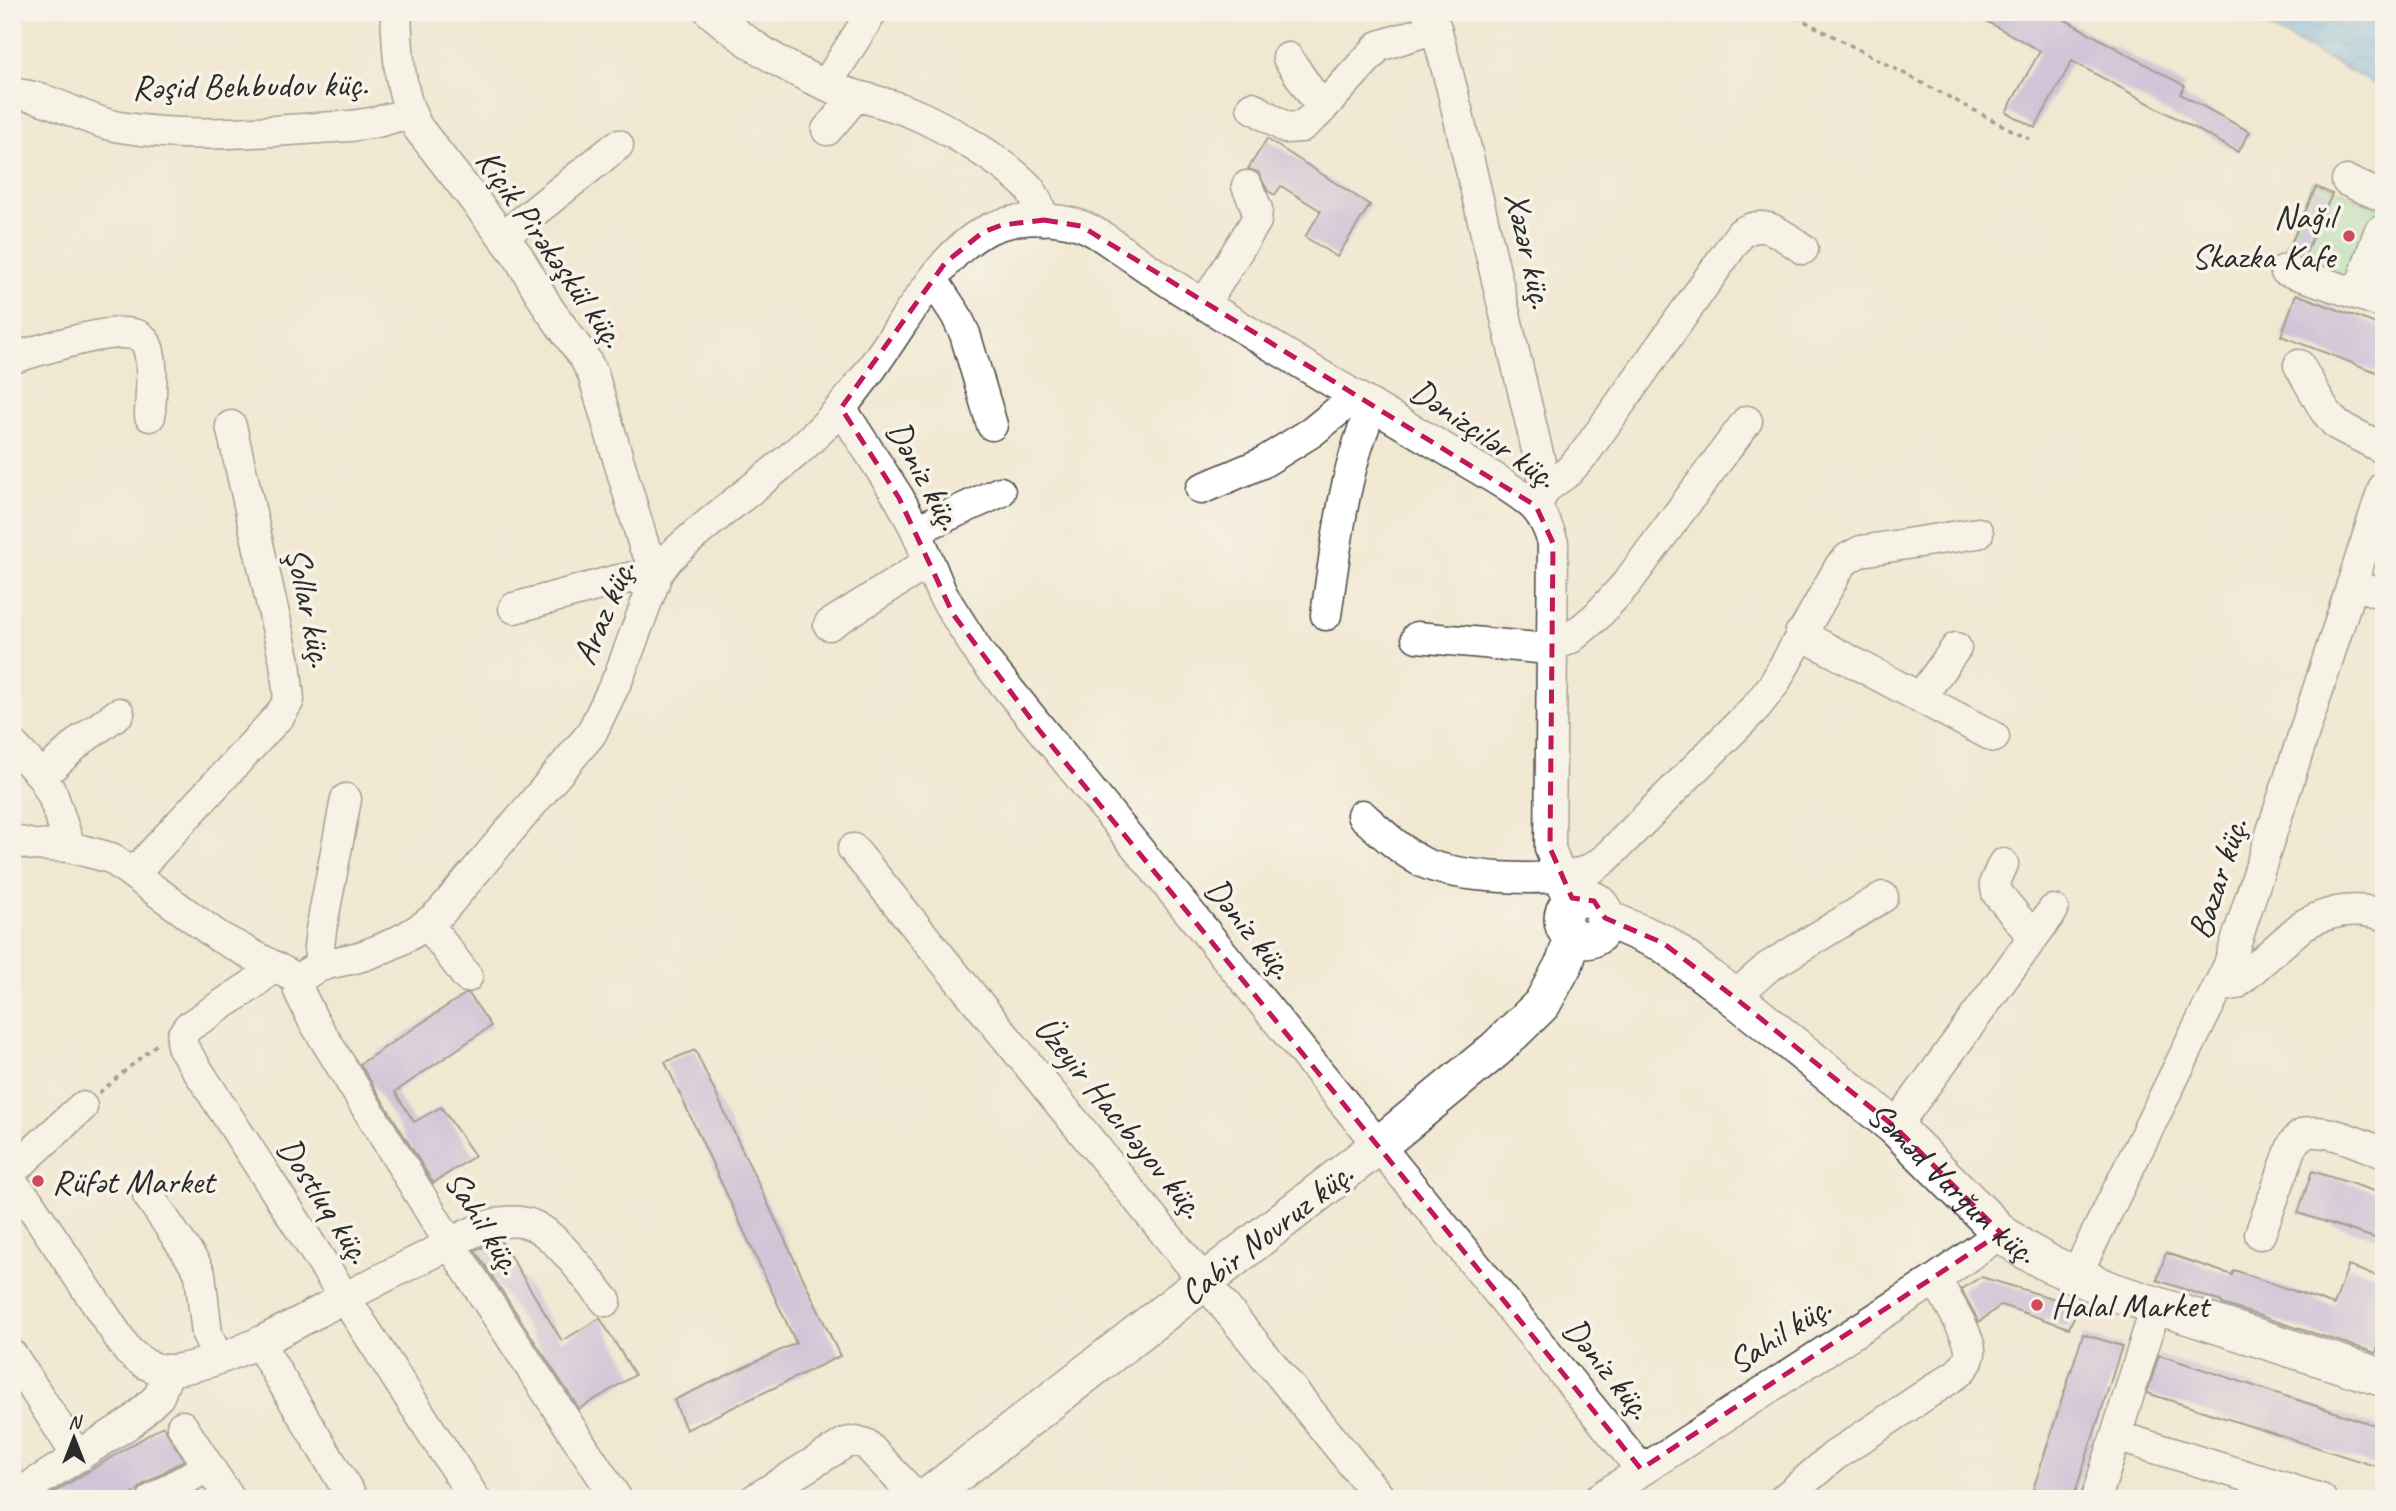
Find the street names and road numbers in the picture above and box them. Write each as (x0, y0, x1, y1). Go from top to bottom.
street label: Rəşid Behbudov küç. (132, 61, 368, 110)
street label: Kiçik Pirəkəşkül küç. (465, 140, 636, 357)
street label: Xəzər küç. (1494, 187, 1565, 313)
street label: Dәnizçilәr küç. (1402, 368, 1566, 499)
street label: Dәniz küç. (876, 413, 973, 538)
street label: Şollar küç. (275, 543, 344, 671)
street label: Araz küç. (561, 553, 646, 671)
street label: Bazar küç. (2177, 812, 2258, 944)
street label: Dәniz küç. (1195, 868, 1304, 989)
street label: Üzeyir Hacıbəyov küç. (1024, 1007, 1215, 1228)
street label: Səməd Vurğun küç. (1858, 1091, 2044, 1275)
street label: Dostluq küç. (267, 1128, 382, 1272)
street label: Cabir Novruz küç. (1170, 1151, 1362, 1315)
street label: Sahil küç. (434, 1162, 533, 1283)
street label: Sahil küç. (1719, 1284, 1839, 1384)
street label: Dәniz küç. (1553, 1308, 1662, 1429)

